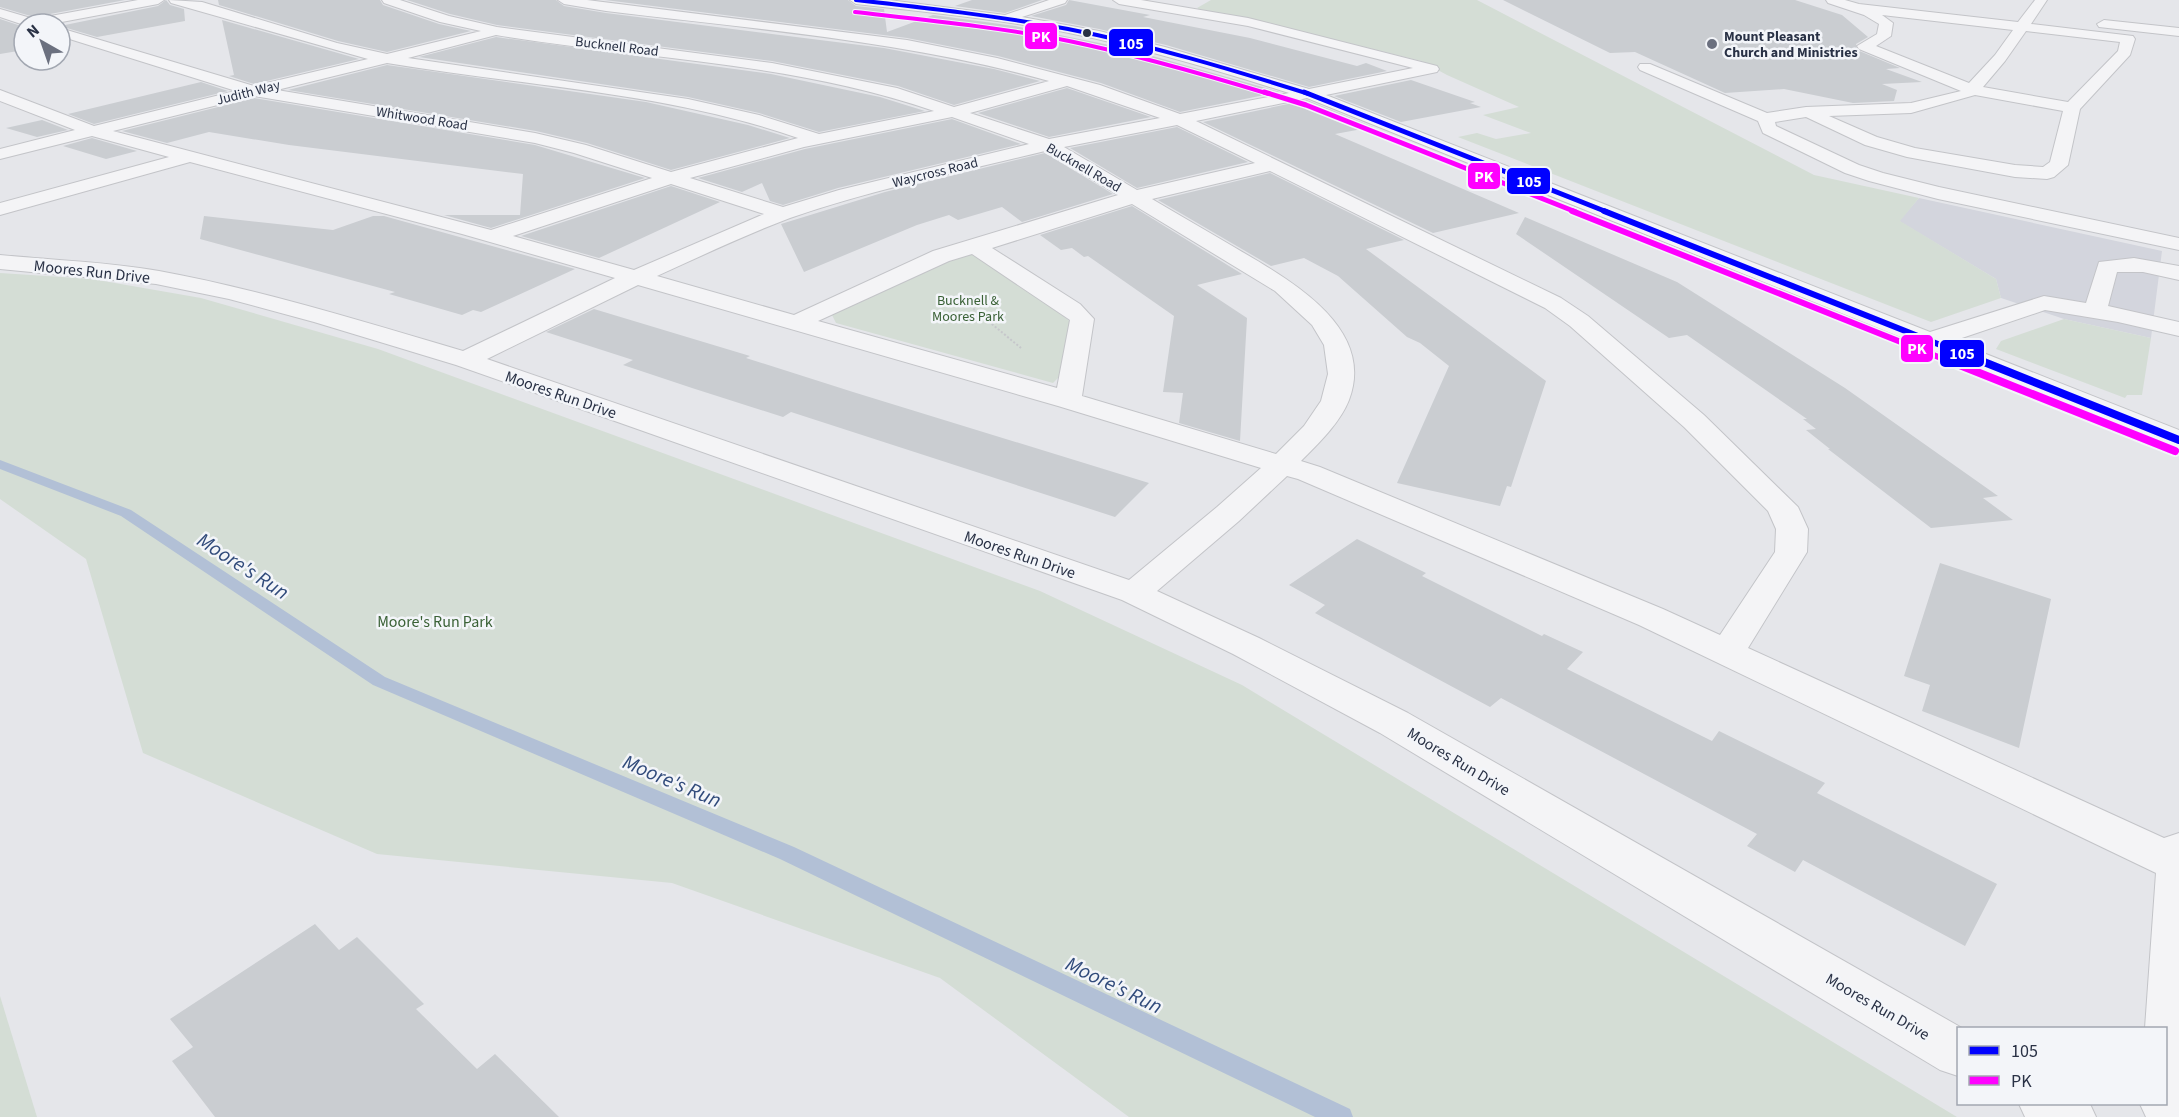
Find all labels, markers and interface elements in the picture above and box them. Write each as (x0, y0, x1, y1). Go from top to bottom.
north arrow (12, 12, 72, 72)
text: N (22, 19, 44, 43)
line badge: PK (1024, 22, 1058, 50)
text: PK (1031, 26, 1051, 48)
unlabelled marker (1081, 27, 1093, 39)
place label: Mount Pleasant Church and Ministries (1724, 27, 1858, 63)
line badge: 105 (1108, 28, 1154, 57)
street label: Bucknell Road (574, 32, 660, 62)
text: 105 (1118, 33, 1144, 55)
marker: Mount Pleasant Church and Ministries (1705, 37, 1719, 51)
street label: Judith Way (214, 75, 283, 111)
street label: Whitwood Road (375, 102, 469, 136)
street label: Bucknell Road (1042, 138, 1125, 197)
street label: Waycross Road (890, 153, 980, 193)
line badge: PK (1467, 162, 1501, 190)
text: PK (1474, 166, 1494, 188)
line badge: 105 (1506, 167, 1551, 195)
text: 105 (1516, 171, 1542, 193)
street label: Moores Run Drive (33, 255, 151, 289)
park label: Bucknell & Moores Park (932, 291, 1004, 327)
line badge: PK (1900, 334, 1934, 363)
text: PK (1907, 338, 1927, 360)
line badge: 105 (1939, 339, 1985, 368)
text: 105 (1949, 343, 1975, 365)
street label: Moores Run Drive (502, 366, 619, 424)
water label: Moore's Run (191, 525, 295, 607)
street label: Moores Run Drive (961, 526, 1078, 584)
park label: Moore's Run Park (377, 611, 493, 633)
street label: Moores Run Drive (1403, 722, 1514, 801)
water label: Moore's Run (618, 747, 726, 815)
water label: Moore's Run (1061, 949, 1167, 1021)
street label: Moores Run Drive (1821, 968, 1934, 1046)
legend (1957, 1027, 2167, 1105)
text: 105 (2011, 1039, 2038, 1064)
text: PK (2011, 1069, 2032, 1094)

